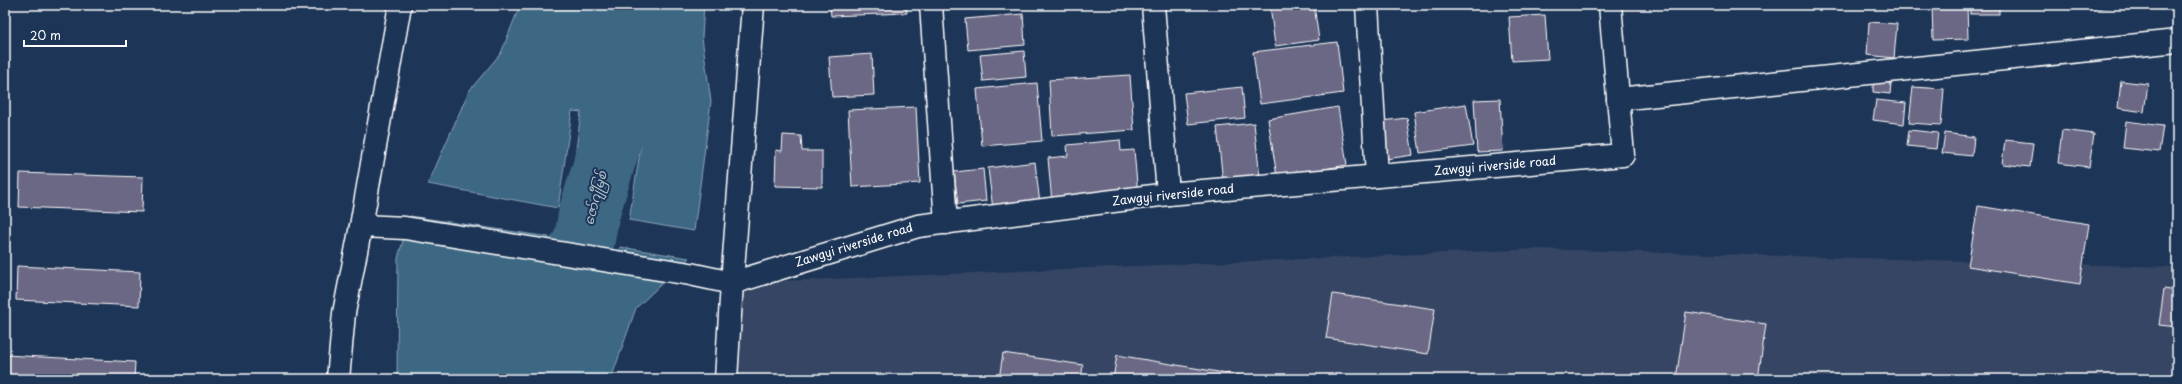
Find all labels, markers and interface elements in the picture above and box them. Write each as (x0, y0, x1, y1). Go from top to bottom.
scale bar (24, 22, 126, 48)
text: 20 m (30, 26, 61, 44)
street label: Zawgyi riverside road (1433, 151, 1557, 179)
water label: ဇော်ဂျီမြစ် (578, 167, 614, 228)
street label: Zawgyi riverside road (1111, 179, 1235, 209)
street label: Zawgyi riverside road (792, 218, 915, 271)

